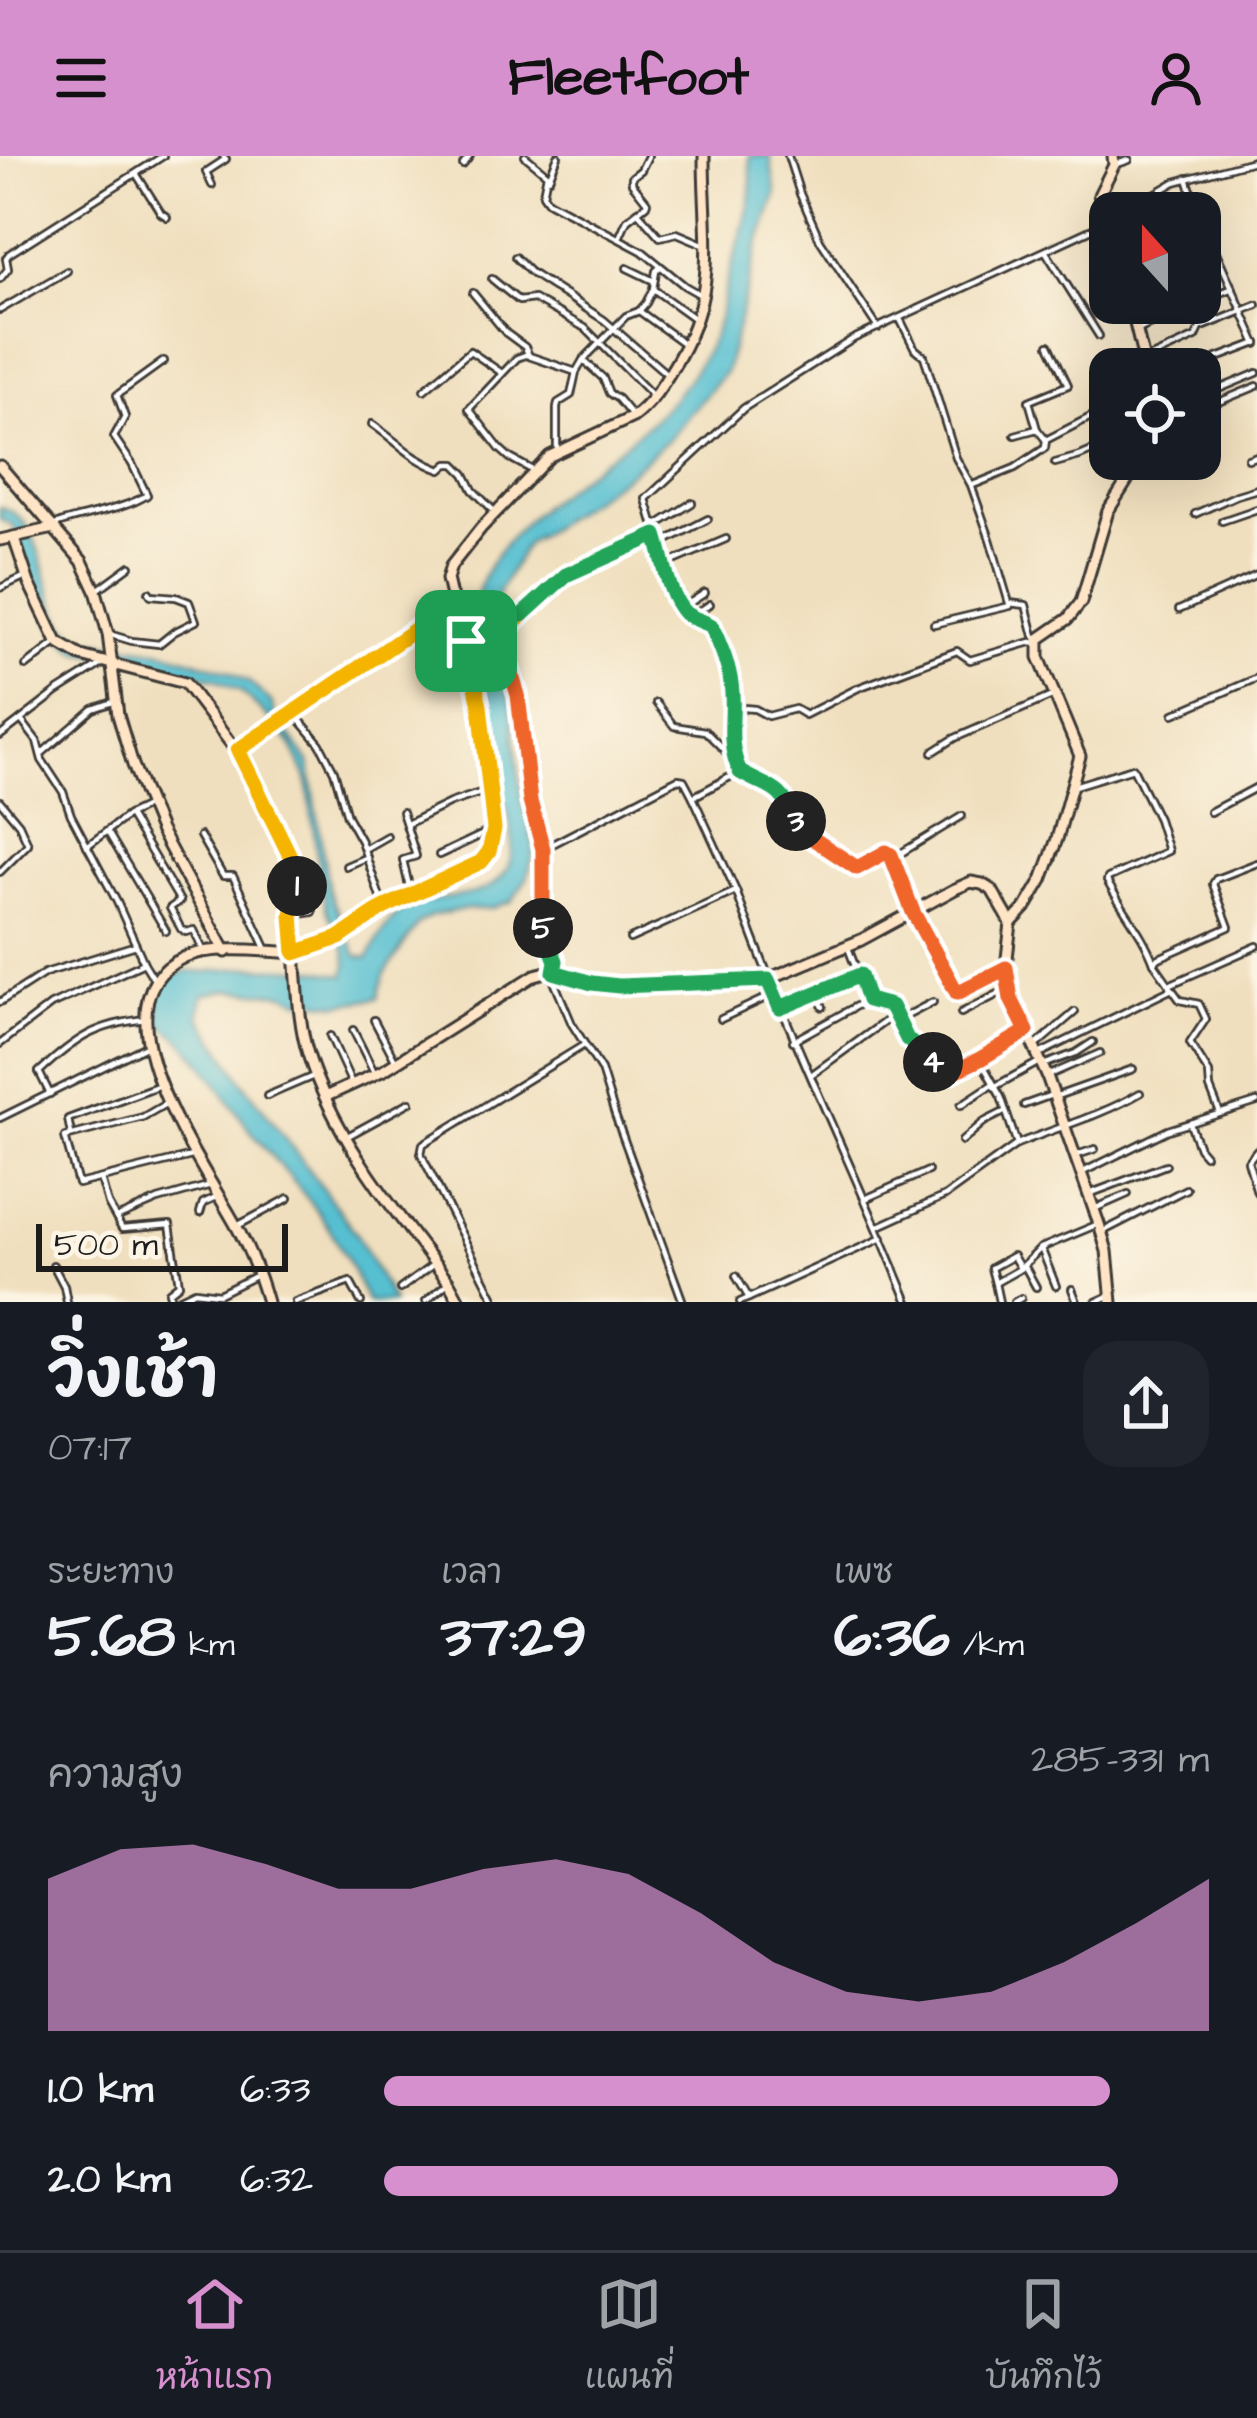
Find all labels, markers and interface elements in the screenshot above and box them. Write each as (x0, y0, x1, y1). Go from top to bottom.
text: Fleetfoot (508, 41, 749, 116)
icon: menu (48, 45, 114, 111)
icon: person (1143, 45, 1209, 111)
north arrow (1089, 192, 1221, 324)
map controls (1089, 192, 1221, 480)
button: locate (1089, 348, 1221, 480)
pin (415, 590, 517, 692)
icon: arrive (433, 608, 499, 674)
pin: 3 (766, 791, 826, 851)
text: 3 (788, 798, 804, 844)
pin: 1 (267, 856, 327, 916)
text: 1 (295, 863, 299, 909)
pin: 5 (513, 898, 573, 958)
text: 5 (531, 905, 555, 951)
pin: 4 (903, 1032, 963, 1092)
text: 4 (922, 1039, 944, 1085)
scale bar (36, 1218, 288, 1271)
text: 500 m (54, 1222, 158, 1268)
text: วิ่งเช้า (48, 1331, 218, 1423)
button: share (1083, 1341, 1209, 1467)
text: 07:17 (48, 1422, 132, 1476)
text: ระยะทาง (48, 1550, 174, 1596)
text: เวลา (441, 1550, 502, 1596)
text: เพซ (834, 1550, 893, 1596)
text: 5.68 (48, 1596, 175, 1679)
text: 37:29 (441, 1596, 587, 1679)
text: 6:36 (834, 1596, 950, 1679)
text: km (175, 1622, 235, 1668)
text: /km (950, 1622, 1024, 1668)
text: 285–331 m (1031, 1734, 1209, 1788)
text: ความสูง (48, 1749, 183, 1803)
text: 1.0 km (48, 2064, 153, 2118)
text: 6:33 (240, 2064, 311, 2118)
text: 2.0 km (48, 2154, 170, 2208)
text: 6:32 (240, 2154, 313, 2208)
tab: หน้าแรก (156, 2271, 273, 2401)
tab: แผนที่ (585, 2271, 674, 2401)
tab: บันทึกไว้ (985, 2271, 1101, 2401)

